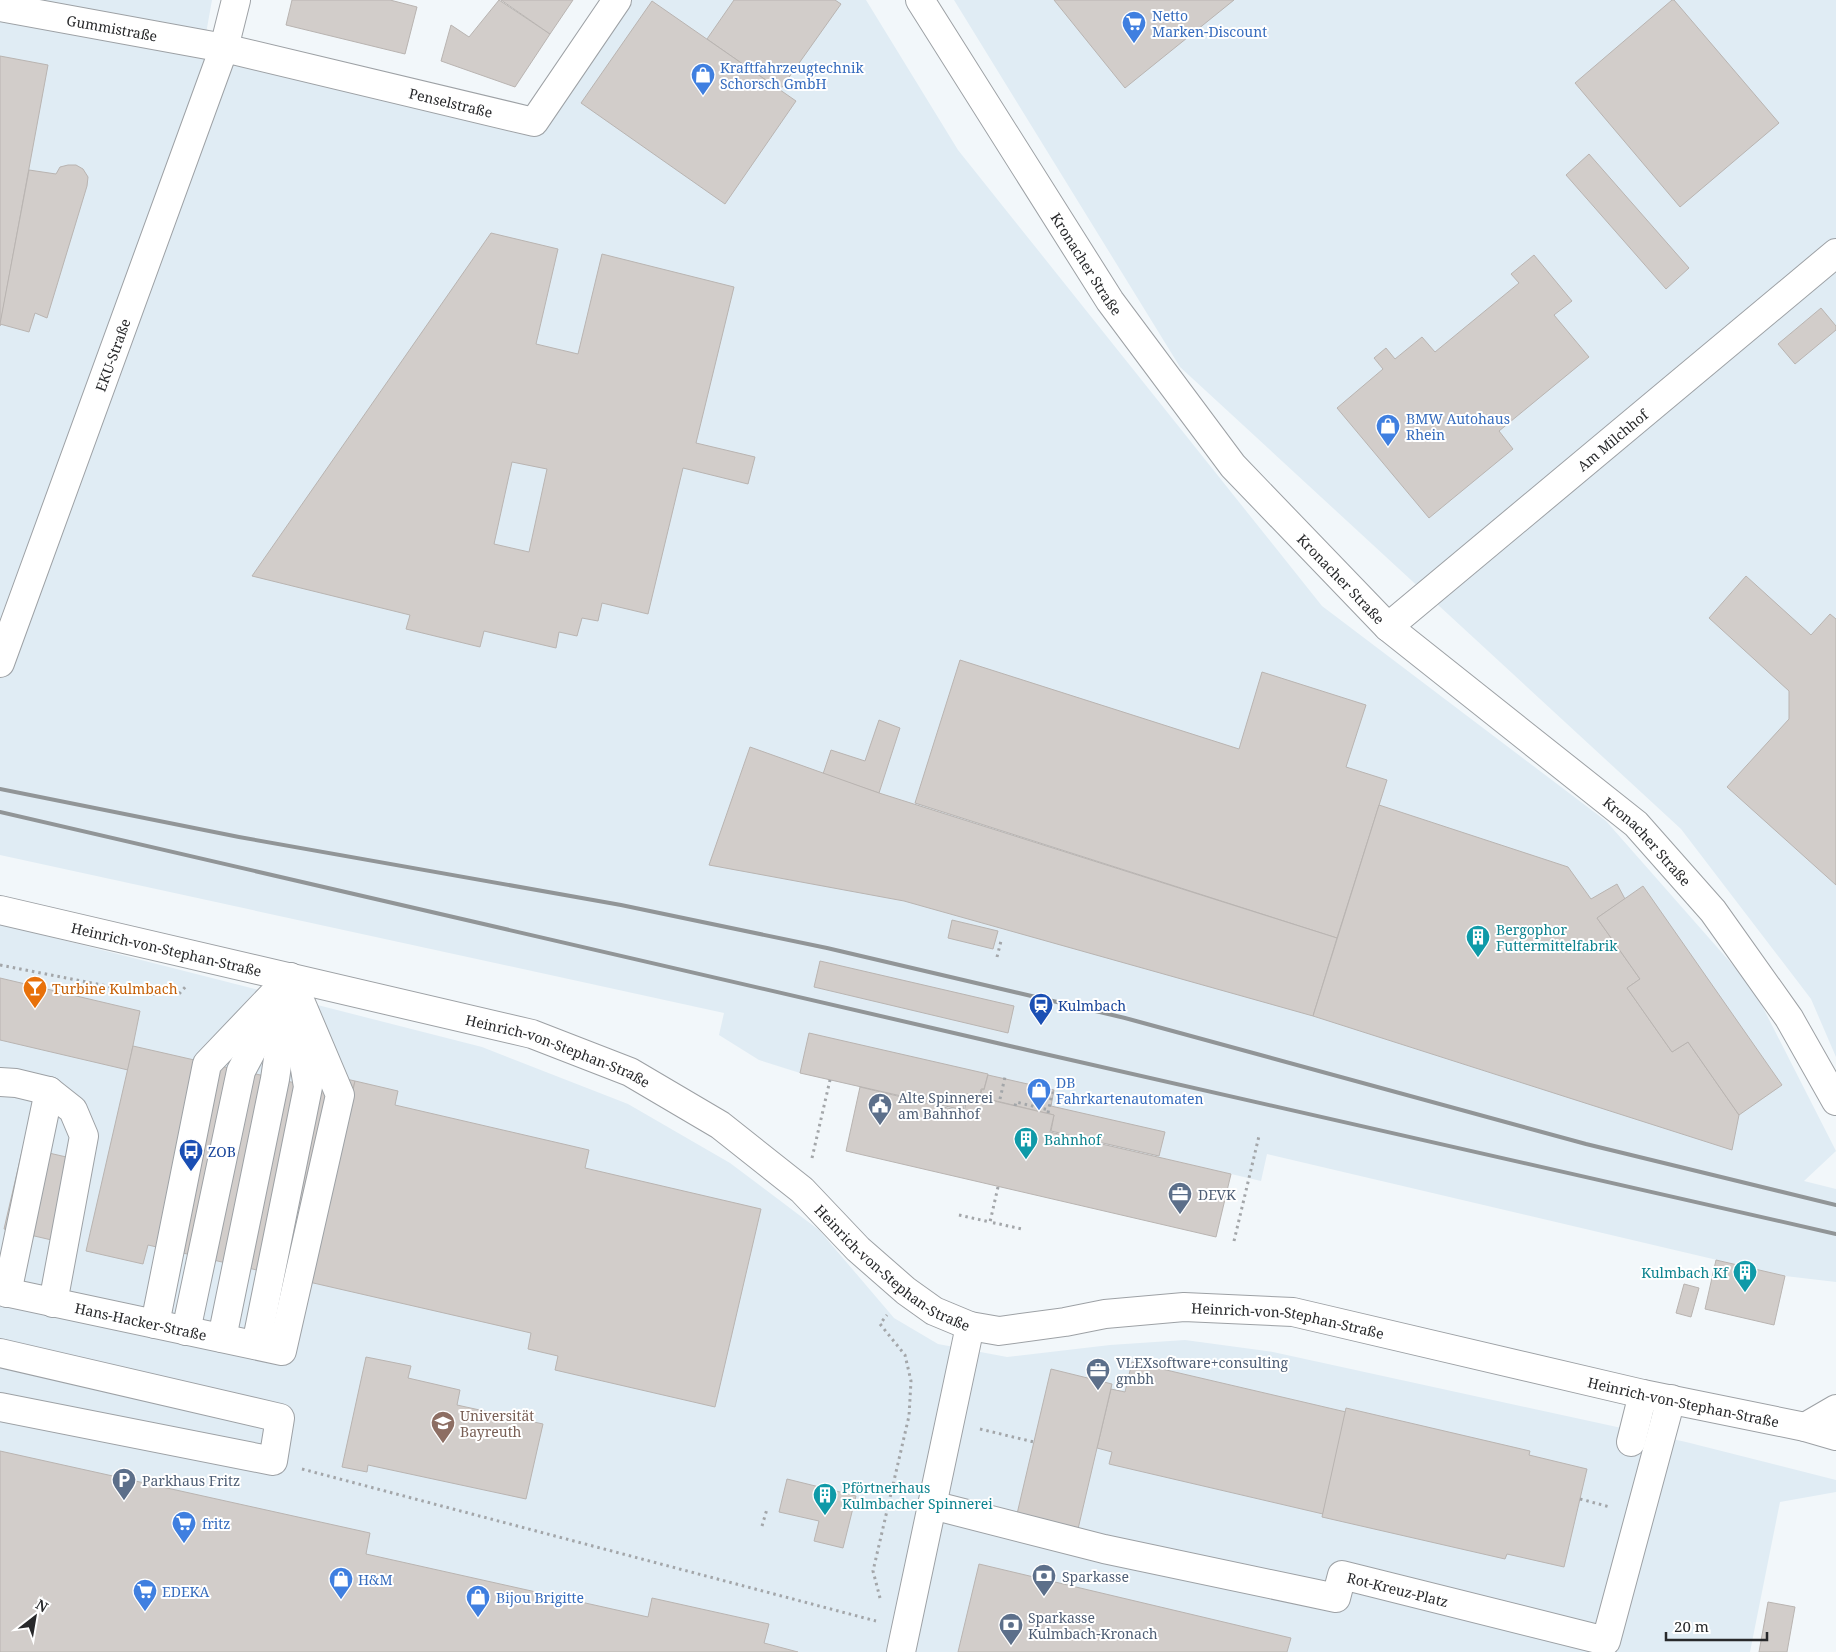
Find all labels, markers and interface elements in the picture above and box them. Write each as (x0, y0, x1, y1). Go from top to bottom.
place label: Netto Marken-Discount (1152, 6, 1267, 41)
street label: Gummistraße (65, 10, 159, 45)
supermarket icon: Netto Marken-Discount (1121, 10, 1147, 44)
place label: Kraftfahrzeugtechnik Schorsch GmbH (720, 58, 864, 93)
shop icon: Kraftfahrzeugtechnik Schorsch GmbH (690, 62, 716, 96)
street label: Penselstraße (407, 83, 495, 121)
street label: Kronacher Straße (1047, 209, 1127, 319)
street label: EKU-Straße (90, 316, 134, 394)
street label: Am Milchhof (1573, 404, 1653, 475)
place label: BMW Autohaus Rhein (1406, 409, 1510, 444)
shop icon: BMW Autohaus Rhein (1375, 413, 1401, 447)
street label: Kronacher Straße (1294, 529, 1389, 628)
street label: Kronacher Straße (1599, 792, 1696, 890)
street label: Heinrich-von-Stephan-Straße (69, 917, 264, 980)
place label: Bergophor Futtermittelfabrik (1496, 920, 1618, 955)
building icon: Bergophor Futtermittelfabrik (1465, 924, 1491, 958)
bar icon: Turbine Kulmbach (22, 975, 48, 1009)
place label: Turbine Kulmbach (52, 979, 178, 998)
station icon: Kulmbach (1028, 992, 1054, 1026)
place label: Kulmbach (1058, 996, 1126, 1015)
street label: Heinrich-von-Stephan-Straße (464, 1009, 654, 1091)
place label: DB Fahrkartenautomaten (1056, 1073, 1204, 1108)
shop icon: DB Fahrkartenautomaten (1026, 1077, 1052, 1111)
place label: Alte Spinnerei am Bahnhof (898, 1088, 994, 1123)
public building icon: Alte Spinnerei am Bahnhof (867, 1092, 893, 1126)
building icon: Bahnhof (1013, 1126, 1039, 1160)
place label: Bahnhof (1044, 1130, 1103, 1149)
bus stop icon: ZOB (178, 1138, 204, 1172)
place label: ZOB (208, 1142, 236, 1161)
office icon: DEVK (1167, 1181, 1193, 1215)
place label: DEVK (1198, 1185, 1236, 1204)
street label: Heinrich-von-Stephan-Straße (811, 1200, 973, 1335)
building icon: Kulmbach Kf (1732, 1259, 1758, 1293)
place label: Kulmbach Kf (1641, 1263, 1730, 1282)
street label: Hans-Hacker-Straße (73, 1298, 209, 1344)
street label: Heinrich-von-Stephan-Straße (1191, 1298, 1386, 1343)
place label: VLEXsoftware+consulting gmbh (1116, 1353, 1288, 1388)
office icon: VLEXsoftware+consulting gmbh (1085, 1357, 1111, 1391)
street label: Heinrich-von-Stephan-Straße (1586, 1372, 1781, 1431)
place label: Universität Bayreuth (460, 1406, 534, 1441)
school or university icon: Universität Bayreuth (430, 1410, 456, 1444)
parking icon: Parkhaus Fritz (111, 1467, 137, 1501)
place label: Parkhaus Fritz (142, 1471, 240, 1490)
place label: Pförtnerhaus Kulmbacher Spinnerei (842, 1478, 993, 1513)
building icon: Pförtnerhaus Kulmbacher Spinnerei (812, 1482, 838, 1516)
supermarket icon: fritz (171, 1510, 197, 1544)
place label: fritz (202, 1514, 230, 1533)
bank icon: Sparkasse (1031, 1563, 1057, 1597)
shop icon: H&M (328, 1566, 354, 1600)
place label: Sparkasse (1062, 1567, 1129, 1586)
street label: Rot-Kreuz-Platz (1345, 1567, 1450, 1611)
place label: H&M (358, 1570, 393, 1589)
supermarket icon: EDEKA (132, 1578, 158, 1612)
place label: EDEKA (162, 1582, 209, 1601)
shop icon: Bijou Brigitte (465, 1584, 491, 1618)
place label: Bijou Brigitte (496, 1588, 584, 1607)
north arrow (10, 1592, 60, 1642)
text: N (32, 1594, 52, 1616)
place label: Sparkasse Kulmbach-Kronach (1028, 1608, 1158, 1643)
scale bar (1666, 1610, 1767, 1642)
bank icon: Sparkasse Kulmbach-Kronach (998, 1612, 1024, 1646)
text: 20 m (1674, 1616, 1709, 1636)

